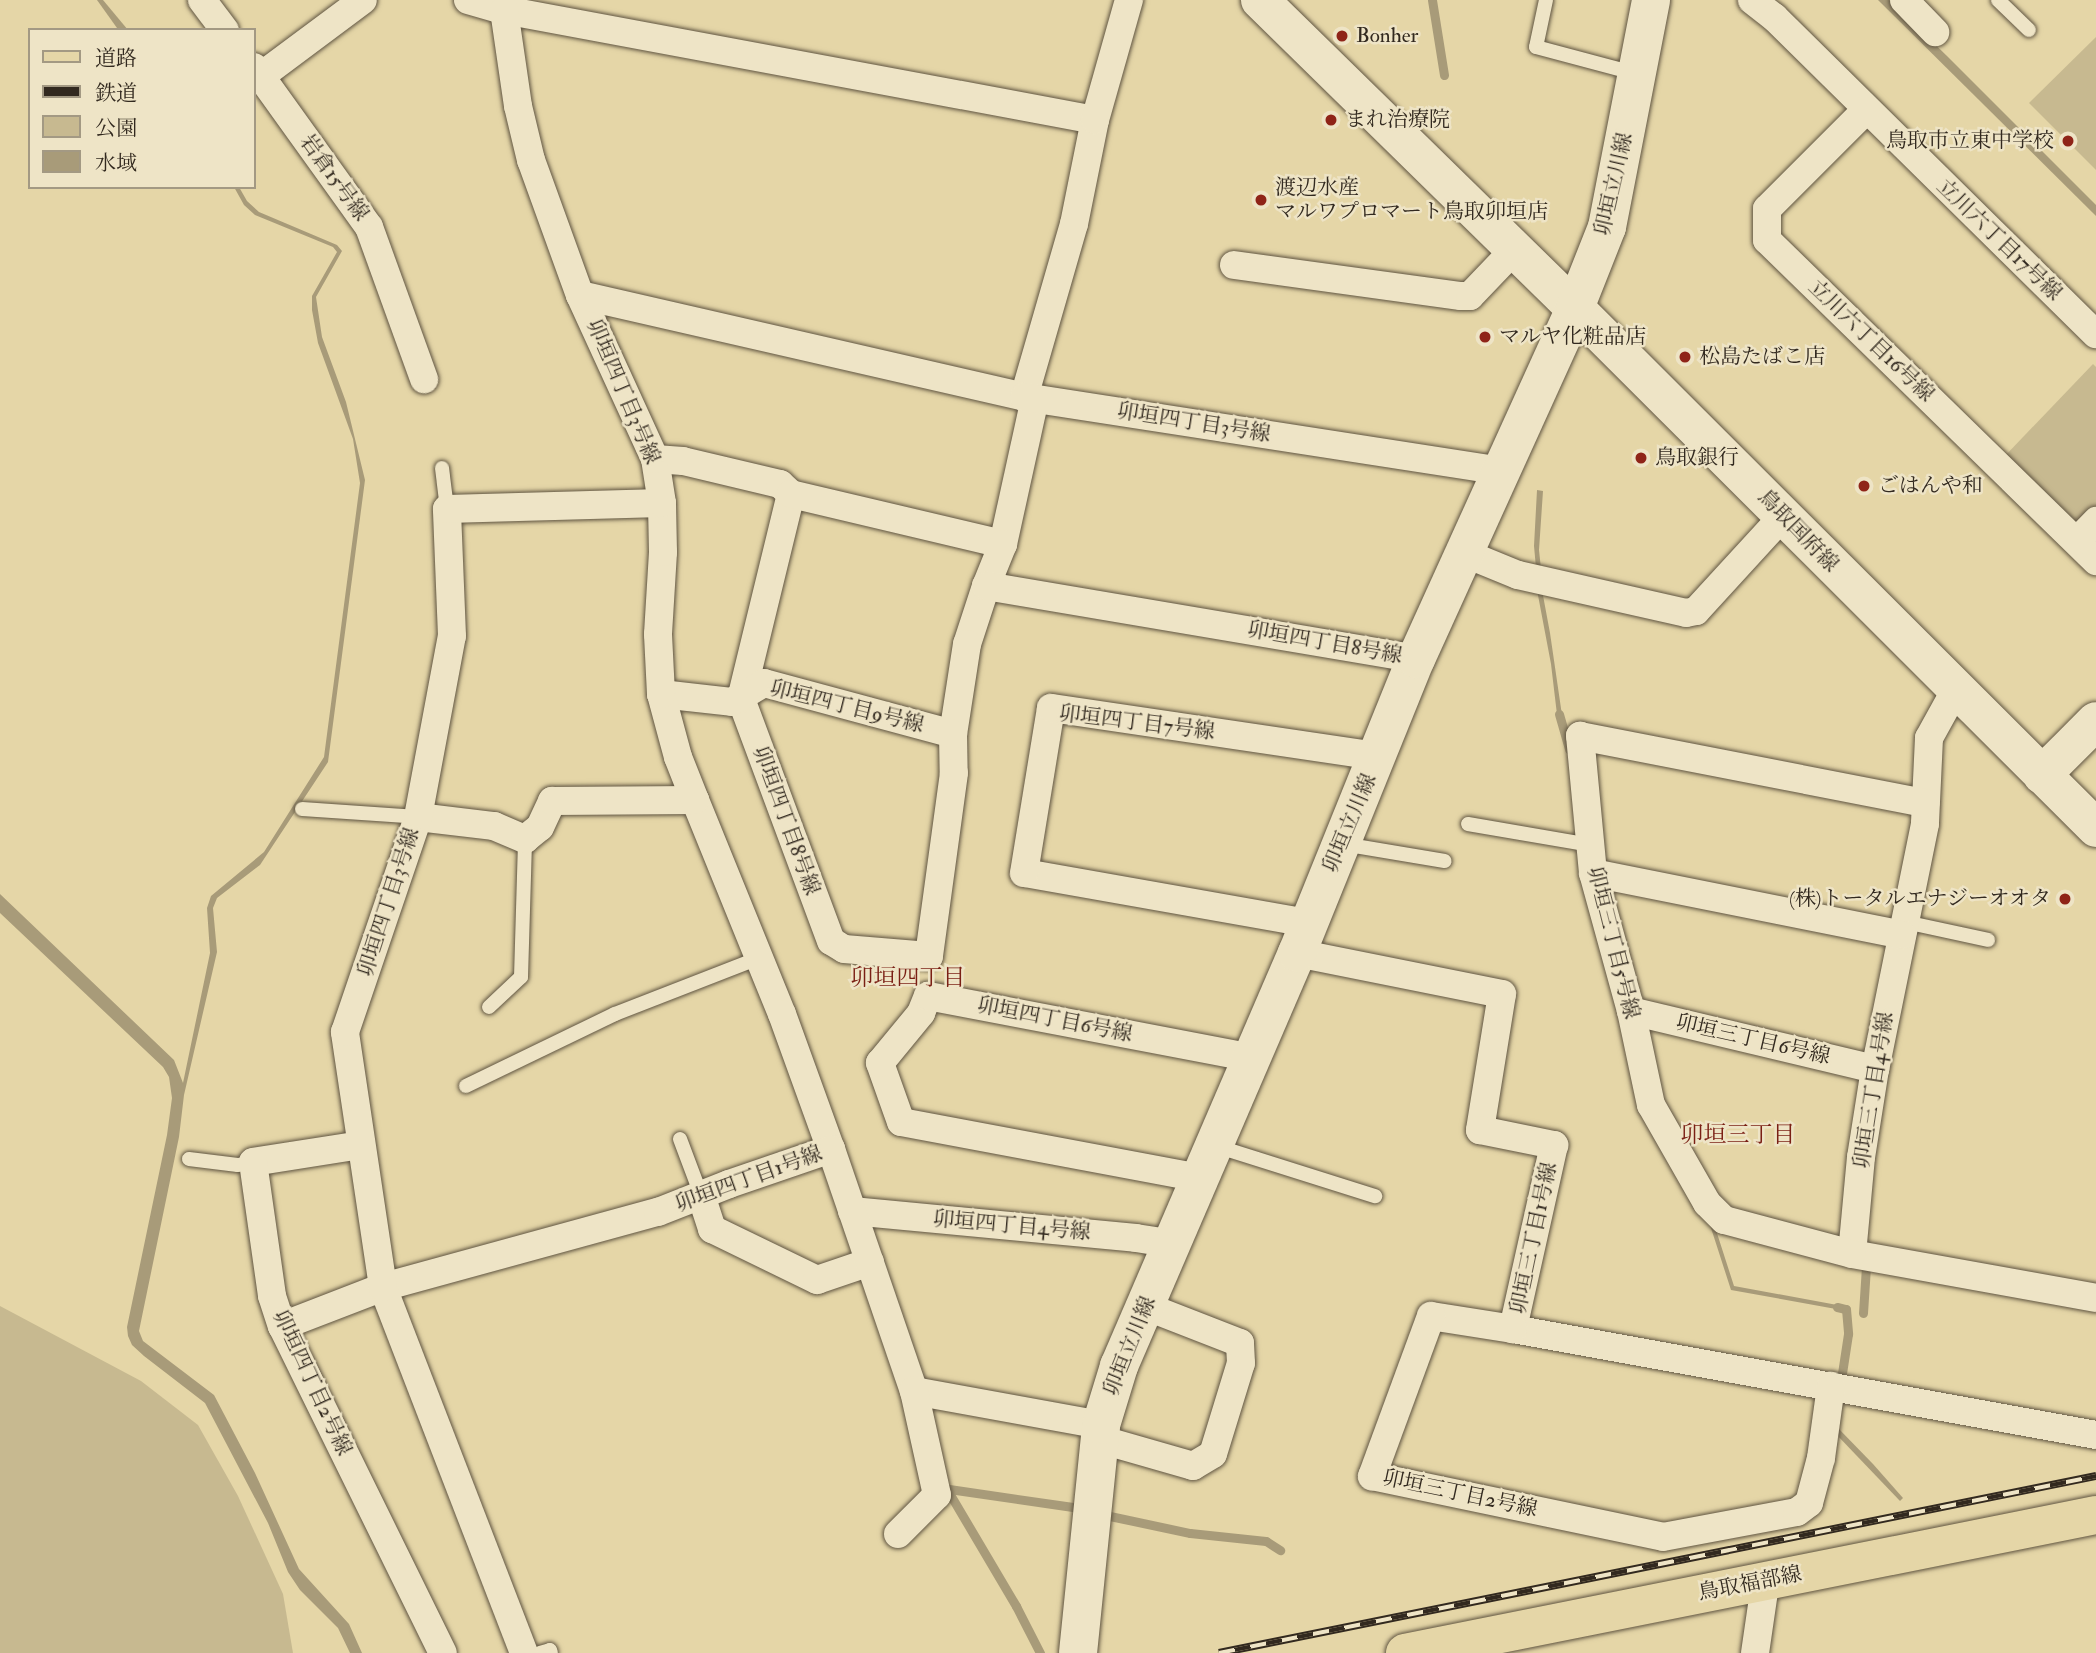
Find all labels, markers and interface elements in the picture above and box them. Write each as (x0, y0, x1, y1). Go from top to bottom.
place label: Bonher (1356, 23, 1418, 49)
legend (28, 28, 256, 189)
marker: Bonher (1334, 28, 1350, 44)
text: 道路 (95, 45, 137, 72)
text: 鉄道 (95, 80, 137, 107)
place label: まれ治療院 (1345, 107, 1450, 133)
marker: まれ治療院 (1323, 112, 1339, 128)
text: 公園 (95, 115, 137, 142)
place label: 鳥取市立東中学校 (1886, 128, 2054, 154)
street label: 岩倉15号線 (294, 130, 374, 226)
street label: 卯垣立川線 (1590, 130, 1638, 238)
marker: 鳥取市立東中学校 (2060, 133, 2076, 149)
text: 水域 (95, 150, 137, 177)
street label: 立川六丁目17号線 (1931, 174, 2067, 306)
place label: 渡辺水産 マルワプロマート鳥取卯垣店 (1275, 175, 1548, 225)
marker: 渡辺水産 マルワプロマート鳥取卯垣店 (1253, 192, 1269, 208)
street label: 立川六丁目16号線 (1803, 275, 1939, 407)
street label: 卯垣四丁目3号線 (581, 316, 665, 468)
place label: マルヤ化粧品店 (1499, 324, 1646, 350)
marker: マルヤ化粧品店 (1477, 329, 1493, 345)
place label: 松島たばこ店 (1699, 344, 1825, 370)
marker: 松島たばこ店 (1677, 349, 1693, 365)
street label: 卯垣四丁目3号線 (1115, 398, 1273, 448)
place label: 鳥取銀行 (1655, 445, 1739, 471)
marker: 鳥取銀行 (1633, 450, 1649, 466)
place label: ごはんや和 (1878, 473, 1983, 499)
marker: ごはんや和 (1856, 478, 1872, 494)
street label: 鳥取国府線 (1752, 484, 1844, 578)
street label: 卯垣四丁目8号線 (1246, 617, 1404, 669)
street label: 卯垣四丁目9号線 (767, 676, 927, 738)
street label: 卯垣四丁目7号線 (1058, 701, 1216, 745)
street label: 卯垣四丁目8号線 (747, 743, 825, 899)
street label: 卯垣立川線 (1318, 770, 1382, 876)
street label: 卯垣四丁目3号線 (353, 824, 425, 980)
street label: 卯垣三丁目5号線 (1582, 864, 1644, 1022)
place label: (株)トータルエナジーオオタ (1788, 886, 2051, 912)
marker: (株)トータルエナジーオオタ (2057, 891, 2073, 907)
district label: 卯垣四丁目 (851, 964, 965, 992)
street label: 卯垣四丁目6号線 (975, 993, 1135, 1047)
street label: 卯垣三丁目6号線 (1673, 1010, 1833, 1070)
street label: 卯垣三丁目4号線 (1849, 1010, 1899, 1170)
district label: 卯垣三丁目 (1681, 1121, 1795, 1149)
street label: 卯垣四丁目1号線 (672, 1141, 826, 1217)
street label: 卯垣三丁目1号線 (1506, 1160, 1562, 1316)
street label: 卯垣四丁目4号線 (932, 1207, 1092, 1245)
street label: 卯垣立川線 (1099, 1293, 1161, 1399)
street label: 卯垣四丁目2号線 (267, 1306, 357, 1460)
street label: 卯垣三丁目2号線 (1380, 1465, 1540, 1523)
street label: 鳥取福部線 (1696, 1562, 1804, 1606)

